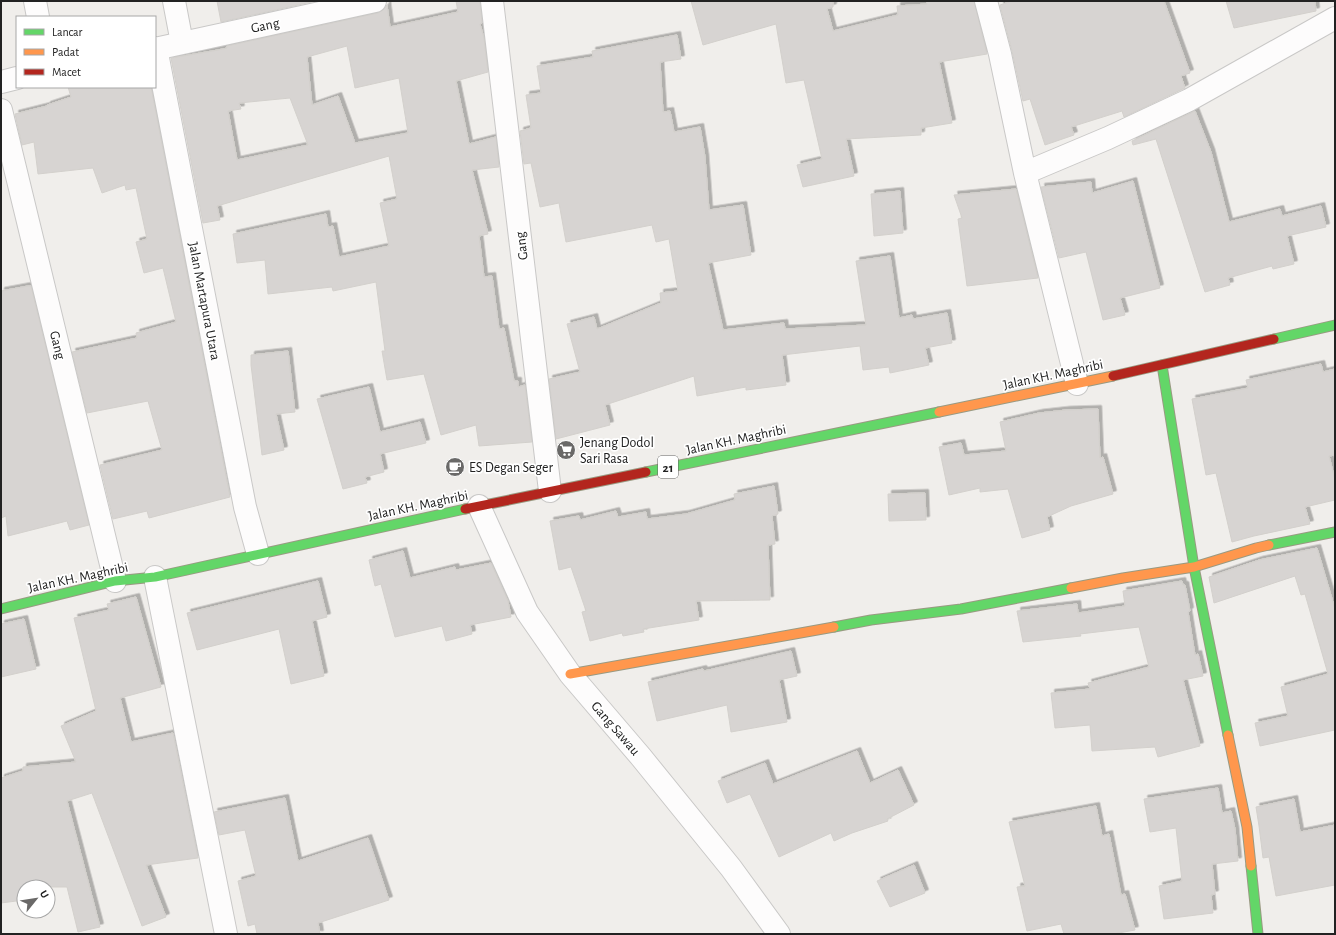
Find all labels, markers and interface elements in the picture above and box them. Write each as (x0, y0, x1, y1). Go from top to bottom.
legend (16, 16, 156, 88)
street label: Gang (250, 16, 281, 36)
text: Lancar (52, 26, 83, 38)
text: Padat (52, 46, 79, 58)
text: Macet (52, 66, 81, 78)
street label: Gang (513, 231, 531, 261)
street label: Jalan Martapura Utara (186, 241, 222, 362)
street label: Gang (47, 330, 67, 361)
street label: Jalan KH. Maghribi (1002, 358, 1105, 392)
street label: Jalan KH. Maghribi (685, 423, 788, 457)
place label: Jenang Dodol Sari Rasa (580, 436, 654, 466)
supermarket icon: Jenang Dodol Sari Rasa (555, 439, 577, 461)
cafe icon: ES Degan Seger (444, 456, 466, 478)
road number: 21 (658, 456, 678, 478)
place label: ES Degan Seger (469, 461, 553, 475)
street label: Jalan KH. Maghribi (367, 489, 470, 523)
street label: Jalan KH. Maghribi (27, 561, 130, 595)
street label: Gang Sawau (588, 699, 642, 758)
north arrow (16, 879, 56, 919)
text: U (38, 888, 51, 900)

